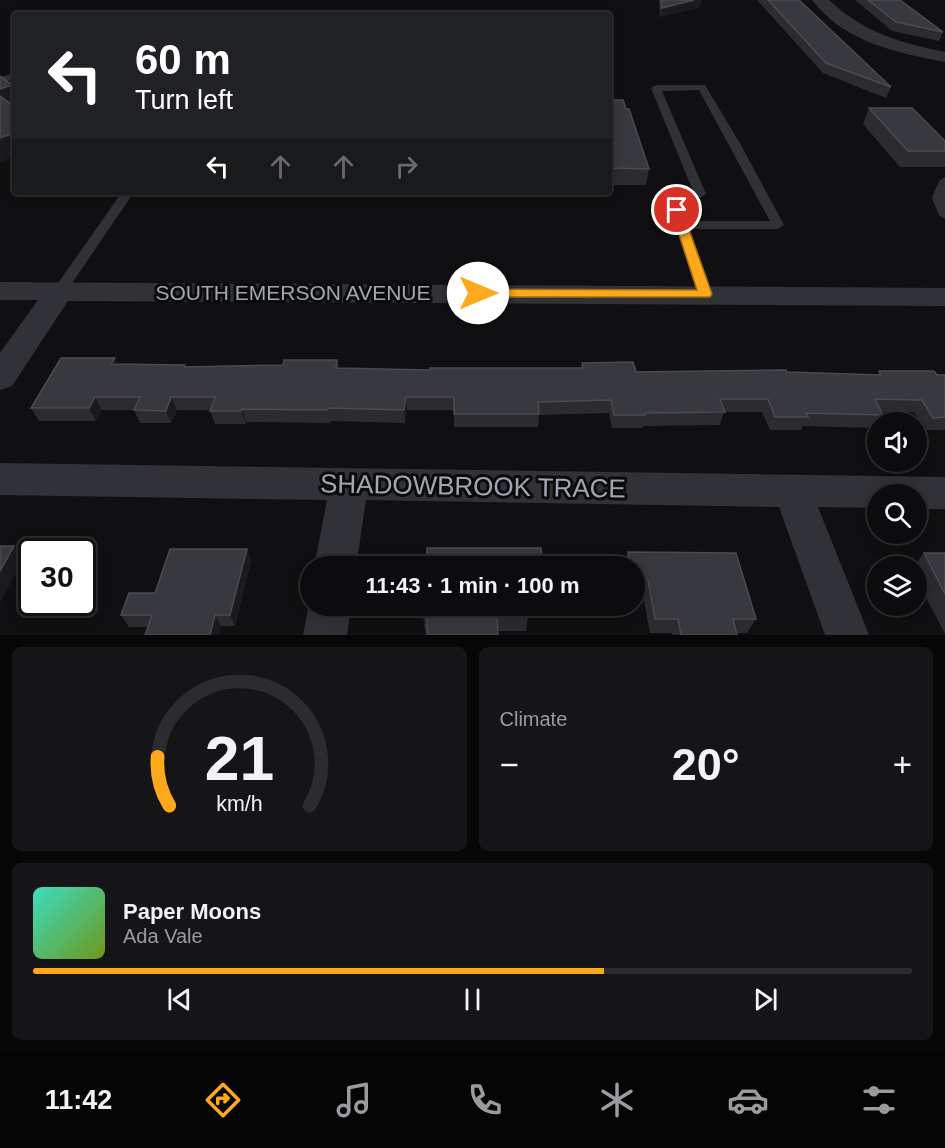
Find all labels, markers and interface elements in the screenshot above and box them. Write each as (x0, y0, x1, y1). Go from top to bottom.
icon: left (36, 36, 114, 114)
text: 60 m (135, 36, 231, 83)
text: Turn left (135, 85, 233, 115)
icon: left (201, 150, 234, 183)
icon: ahead (264, 150, 297, 183)
icon: ahead (327, 150, 360, 183)
icon: right (390, 150, 423, 183)
pin (651, 184, 702, 235)
icon: arrive (660, 193, 693, 226)
position arrow (446, 261, 510, 325)
street label: SOUTH EMERSON AVENUE (156, 281, 431, 304)
map controls (867, 412, 927, 616)
button: sound (867, 412, 927, 472)
street label: SHADOWBROOK TRACE (320, 468, 626, 504)
button: search (867, 484, 927, 544)
speed limit sign: 30 (18, 538, 96, 616)
button: layers (867, 556, 927, 616)
text: 11:43 · 1 min · 100 m (366, 573, 580, 598)
text: Climate (500, 708, 567, 730)
text: 21 (205, 724, 274, 793)
text: 20° (672, 739, 740, 790)
text: − (500, 746, 519, 783)
text: + (893, 746, 912, 783)
text: km/h (216, 792, 262, 816)
text: Paper Moons (123, 899, 261, 924)
text: Ada Vale (123, 925, 203, 947)
icon: previous (163, 983, 196, 1016)
icon: pause (456, 983, 489, 1016)
icon: next (749, 983, 782, 1016)
icon: directions (202, 1079, 244, 1121)
icon: music (333, 1079, 375, 1121)
icon: phone (464, 1079, 506, 1121)
icon: climate (596, 1079, 638, 1121)
icon: car (727, 1079, 769, 1121)
icon: filters (858, 1079, 900, 1121)
text: 11:42 (45, 1085, 112, 1115)

